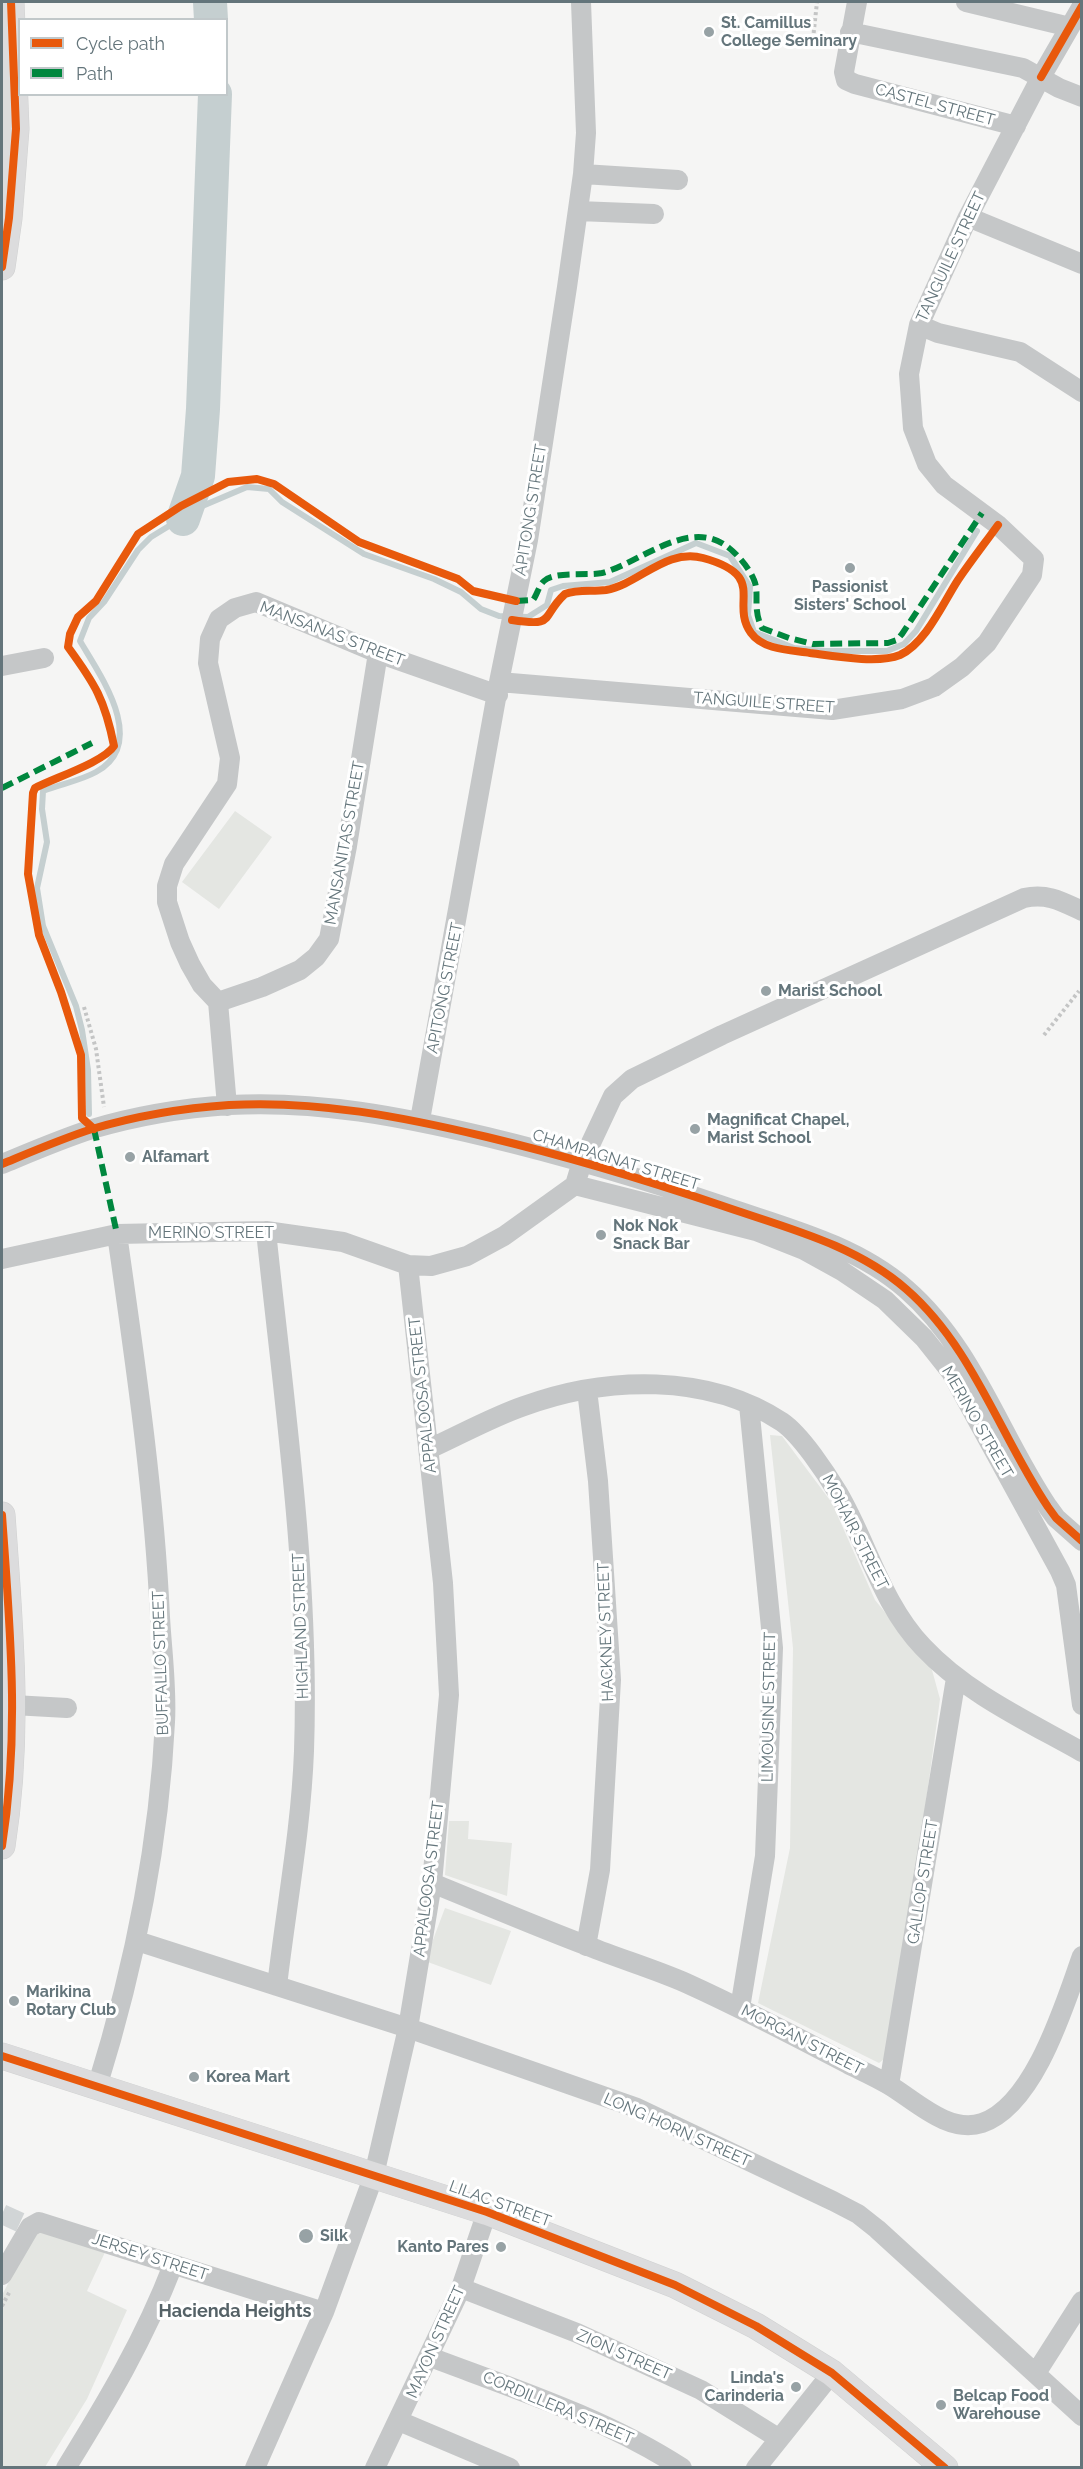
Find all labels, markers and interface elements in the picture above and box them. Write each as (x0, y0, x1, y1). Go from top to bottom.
place label: St. Camillus College Seminary (721, 13, 857, 51)
legend (18, 18, 228, 96)
marker: St. Camillus College Seminary (702, 25, 716, 39)
text: Cycle path (76, 33, 165, 54)
text: Path (76, 63, 113, 84)
street label: CASTEL STREET (873, 80, 997, 130)
street label: TANGUILE STREET (912, 189, 990, 325)
street label: APITONG STREET (511, 443, 551, 577)
marker: Passionist Sisters' School (843, 561, 857, 575)
place label: Passionist Sisters' School (794, 577, 906, 615)
street label: MANSANAS STREET (257, 598, 407, 670)
street label: TANGUILE STREET (693, 688, 835, 718)
street label: MANSANITAS STREET (321, 760, 369, 926)
street label: APITONG STREET (423, 921, 467, 1055)
place label: Marist School (778, 981, 882, 1001)
marker: Marist School (759, 984, 773, 998)
place label: Magnificat Chapel, Marist School (707, 1110, 849, 1148)
marker: Magnificat Chapel, Marist School (688, 1122, 702, 1136)
street label: CHAMPAGNAT STREET (530, 1125, 702, 1195)
place label: Alfamart (142, 1147, 209, 1167)
marker: Alfamart (123, 1150, 137, 1164)
place label: Nok Nok Snack Bar (613, 1216, 690, 1254)
street label: MERINO STREET (148, 1223, 274, 1243)
marker: Nok Nok Snack Bar (594, 1228, 608, 1242)
street label: APPALOOSA STREET (405, 1316, 441, 1474)
street label: MERINO STREET (937, 1363, 1017, 1481)
street label: MOHAIR STREET (818, 1471, 892, 1593)
street label: HIGHLAND STREET (289, 1553, 313, 1699)
street label: HACKNEY STREET (594, 1562, 618, 1702)
street label: BUFFALLO STREET (149, 1590, 173, 1736)
street label: LIMOUSINE STREET (758, 1632, 780, 1782)
street label: APPALOOSA STREET (410, 1800, 448, 1958)
street label: GALLOP STREET (904, 1818, 942, 1946)
place label: Marikina Rotary Club (26, 1982, 116, 2020)
marker: Marikina Rotary Club (7, 1994, 21, 2008)
street label: MORGAN STREET (738, 2001, 866, 2079)
place label: Korea Mart (206, 2067, 290, 2087)
marker: Korea Mart (187, 2070, 201, 2084)
street label: LONG HORN STREET (601, 2089, 753, 2171)
street label: LILAC STREET (446, 2177, 554, 2231)
place label: Silk (320, 2226, 348, 2246)
marker: Silk (297, 2227, 315, 2245)
street label: JERSEY STREET (90, 2229, 210, 2285)
place label: Kanto Pares (397, 2237, 489, 2257)
marker: Kanto Pares (494, 2240, 508, 2254)
street label: MAYON STREET (403, 2283, 469, 2401)
district label: Hacienda Heights (159, 2301, 311, 2323)
street label: ZION STREET (574, 2326, 674, 2384)
street label: CORDILLERA STREET (480, 2368, 636, 2448)
place label: Linda's Carinderia (705, 2368, 784, 2406)
marker: Linda's Carinderia (789, 2380, 803, 2394)
place label: Belcap Food Warehouse (953, 2386, 1049, 2424)
marker: Belcap Food Warehouse (934, 2398, 948, 2412)

